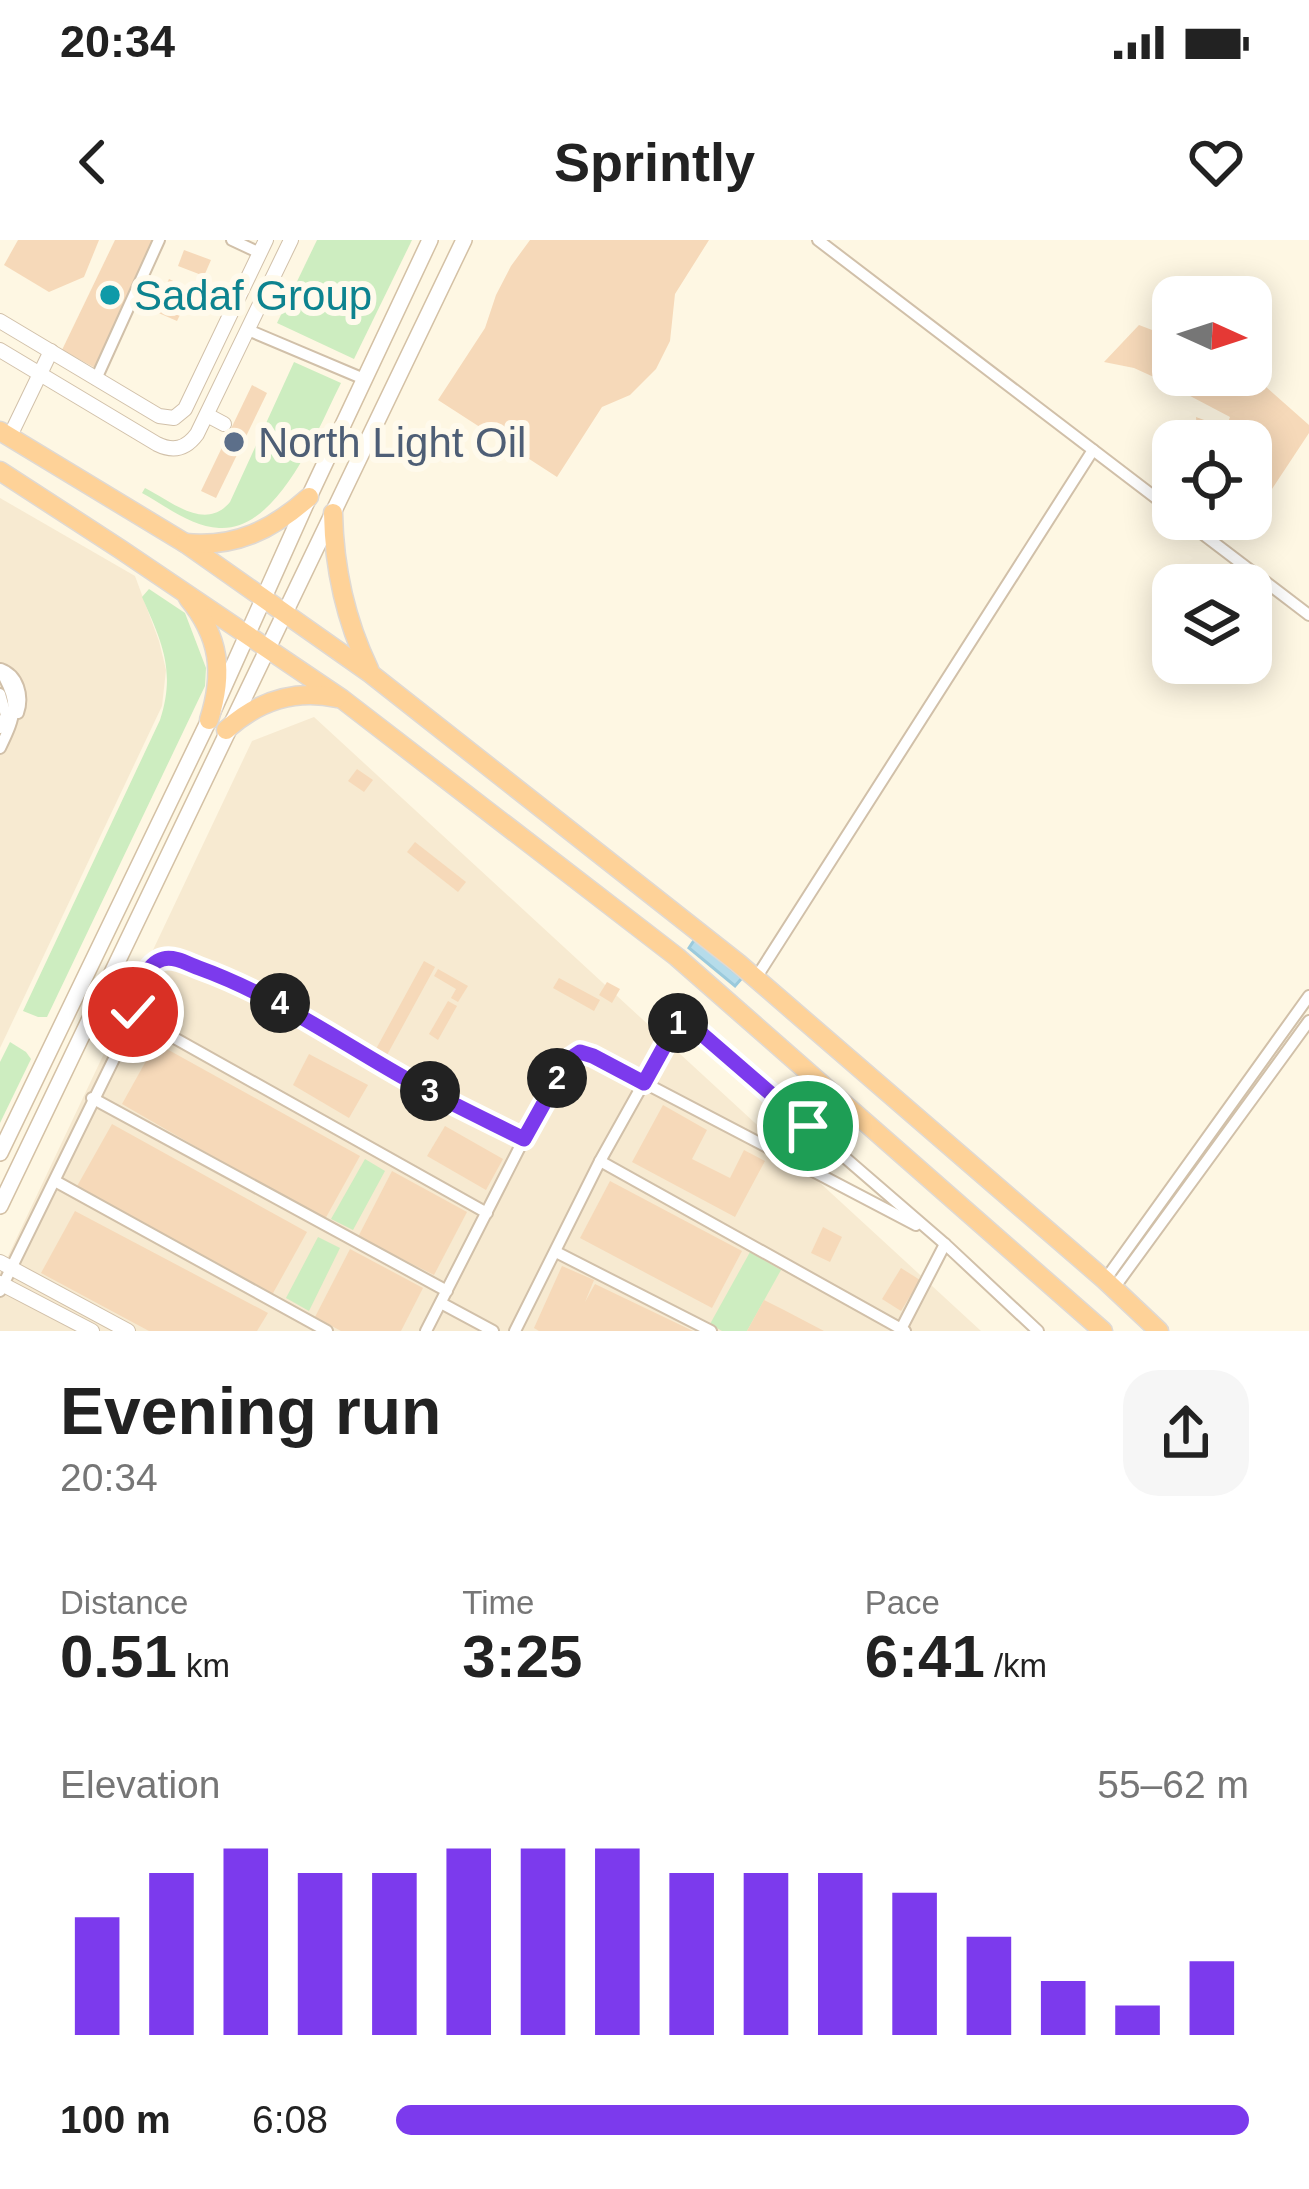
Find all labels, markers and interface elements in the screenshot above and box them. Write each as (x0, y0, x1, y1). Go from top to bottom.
text: 20:34 (60, 16, 175, 67)
icon: back (60, 129, 126, 195)
icon: heart (1183, 129, 1249, 195)
text: Sprintly (554, 132, 755, 192)
place label: Sadaf Group (134, 272, 372, 319)
north arrow (1152, 276, 1272, 396)
map controls (1152, 276, 1272, 684)
marker: Sadaf Group (97, 282, 123, 308)
place label: North Light Oil (258, 419, 526, 466)
button: locate (1152, 420, 1272, 540)
marker: North Light Oil (221, 429, 247, 455)
button: layers (1152, 564, 1272, 684)
pin (82, 961, 184, 1063)
pin: 4 (250, 973, 310, 1033)
icon: check (100, 979, 166, 1045)
text: 4 (271, 984, 289, 1021)
pin: 1 (648, 993, 708, 1053)
text: 1 (669, 1004, 687, 1041)
pin: 2 (527, 1048, 587, 1108)
text: 2 (548, 1059, 566, 1096)
pin: 3 (400, 1061, 460, 1121)
text: 3 (421, 1072, 439, 1109)
pin (757, 1075, 859, 1177)
icon: arrive (775, 1093, 841, 1159)
button: share (1123, 1370, 1249, 1496)
text: Evening run (60, 1374, 441, 1448)
text: 20:34 (60, 1456, 158, 1499)
text: Distance (60, 1584, 188, 1621)
text: Time (462, 1584, 534, 1621)
text: Pace (865, 1584, 940, 1621)
text: 0.51 (60, 1623, 177, 1690)
text: 3:25 (462, 1623, 582, 1690)
text: 6:41 (865, 1623, 985, 1690)
text: km (177, 1647, 230, 1684)
text: /km (985, 1647, 1047, 1684)
text: Elevation (60, 1763, 220, 1806)
text: 55–62 m (1097, 1763, 1249, 1806)
text: 100 m (60, 2098, 171, 2141)
text: 6:08 (252, 2098, 328, 2141)

